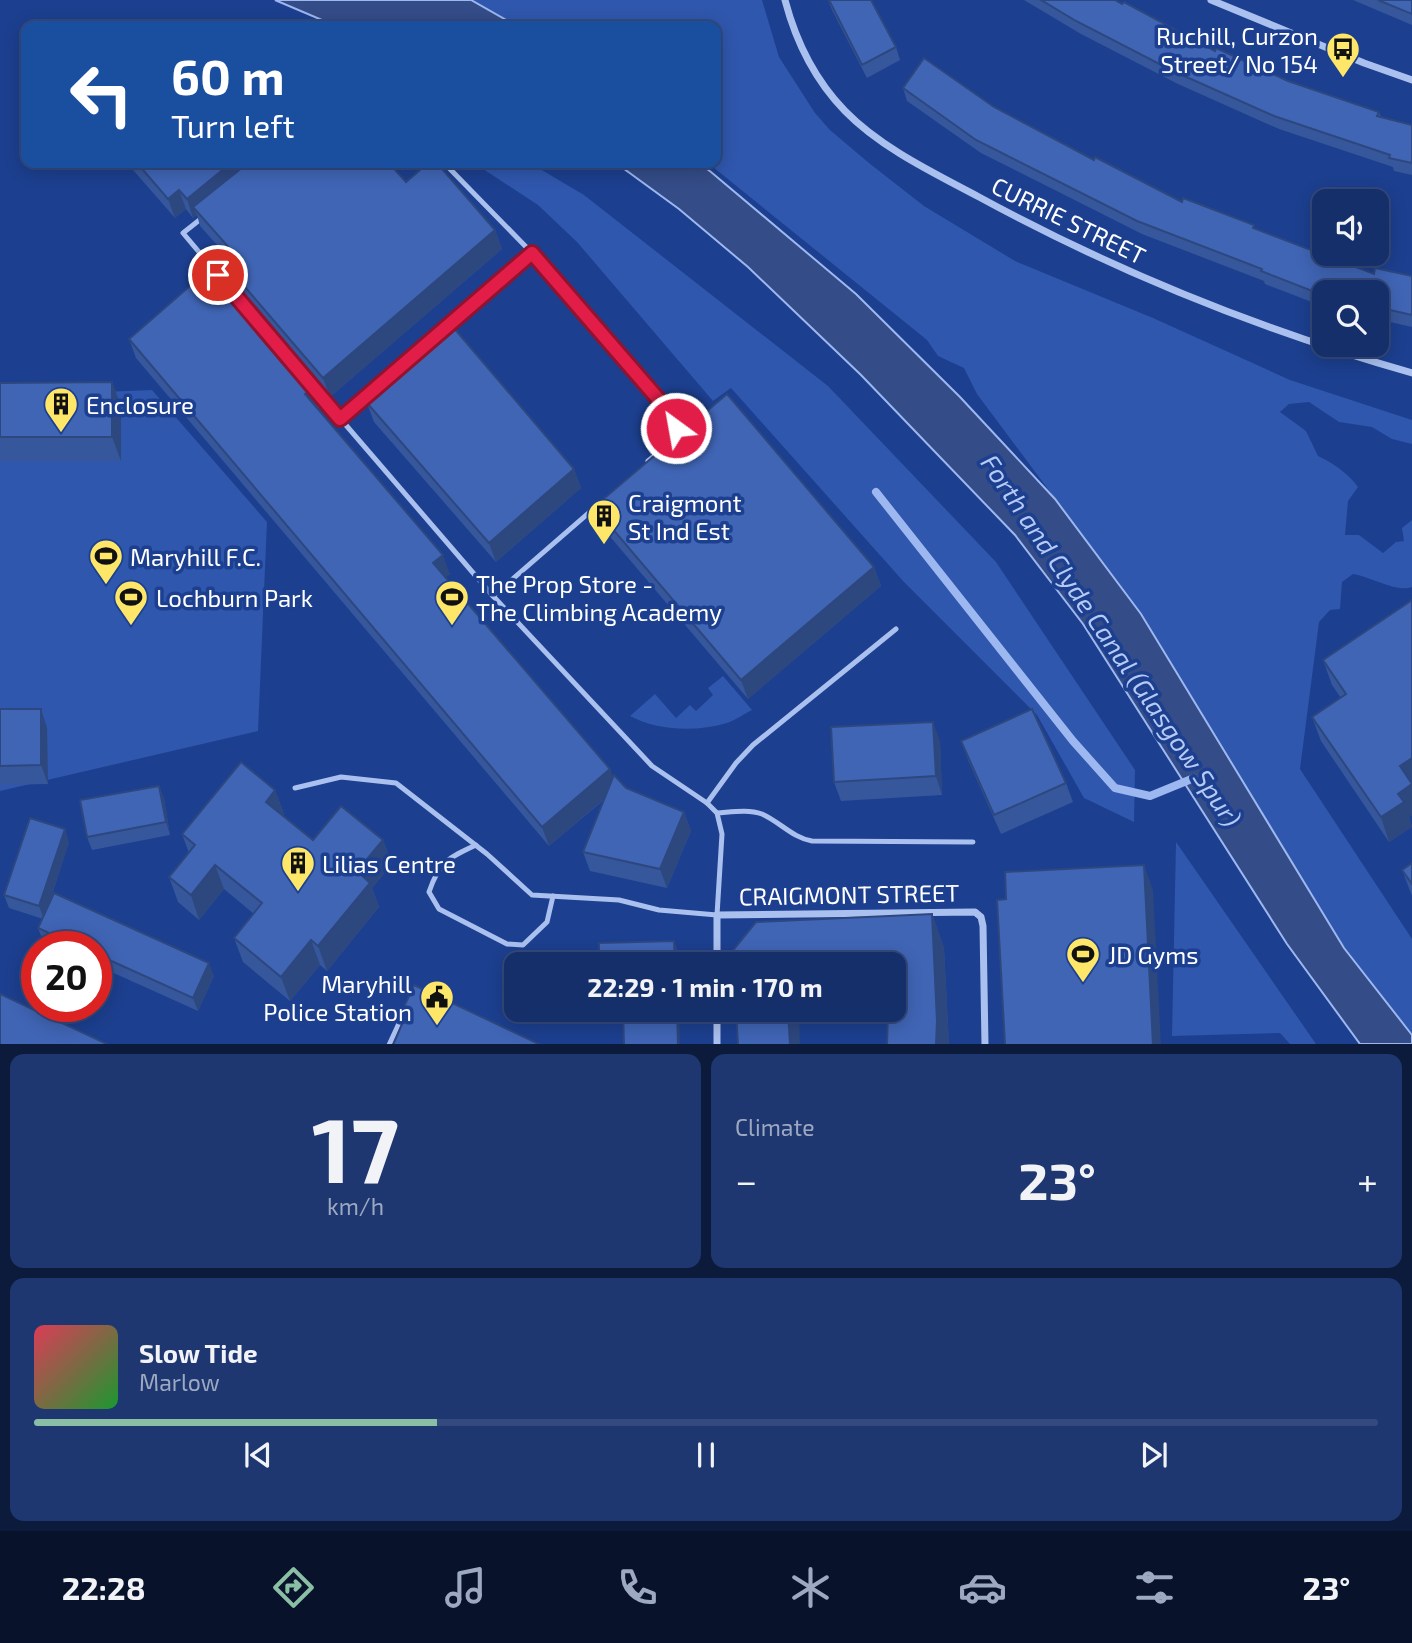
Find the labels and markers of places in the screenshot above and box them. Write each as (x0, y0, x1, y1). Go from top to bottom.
place label: Ruchill, Curzon Street/ No 154 (1156, 21, 1318, 78)
bus stop icon: Ruchill, Curzon Street/ No 154 (1324, 30, 1362, 79)
pin (188, 245, 248, 305)
building icon: Enclosure (42, 385, 80, 434)
place label: Enclosure (86, 390, 194, 419)
place label: Craigmont St Ind Est (628, 488, 742, 545)
building icon: Craigmont St Ind Est (585, 497, 623, 546)
sports icon: Maryhill F.C. (87, 537, 125, 586)
place label: Maryhill F.C. (130, 542, 261, 571)
place label: The Prop Store - The Climbing Academy (476, 569, 722, 626)
sports icon: Lochburn Park (112, 578, 150, 627)
sports icon: The Prop Store - The Climbing Academy (433, 578, 471, 627)
place label: Lochburn Park (156, 583, 313, 612)
building icon: Lilias Centre (279, 844, 317, 893)
place label: Lilias Centre (322, 849, 456, 878)
sports icon: JD Gyms (1064, 935, 1102, 984)
place label: JD Gyms (1108, 940, 1198, 969)
place label: Maryhill Police Station (263, 969, 412, 1026)
public building icon: Maryhill Police Station (418, 978, 456, 1027)

